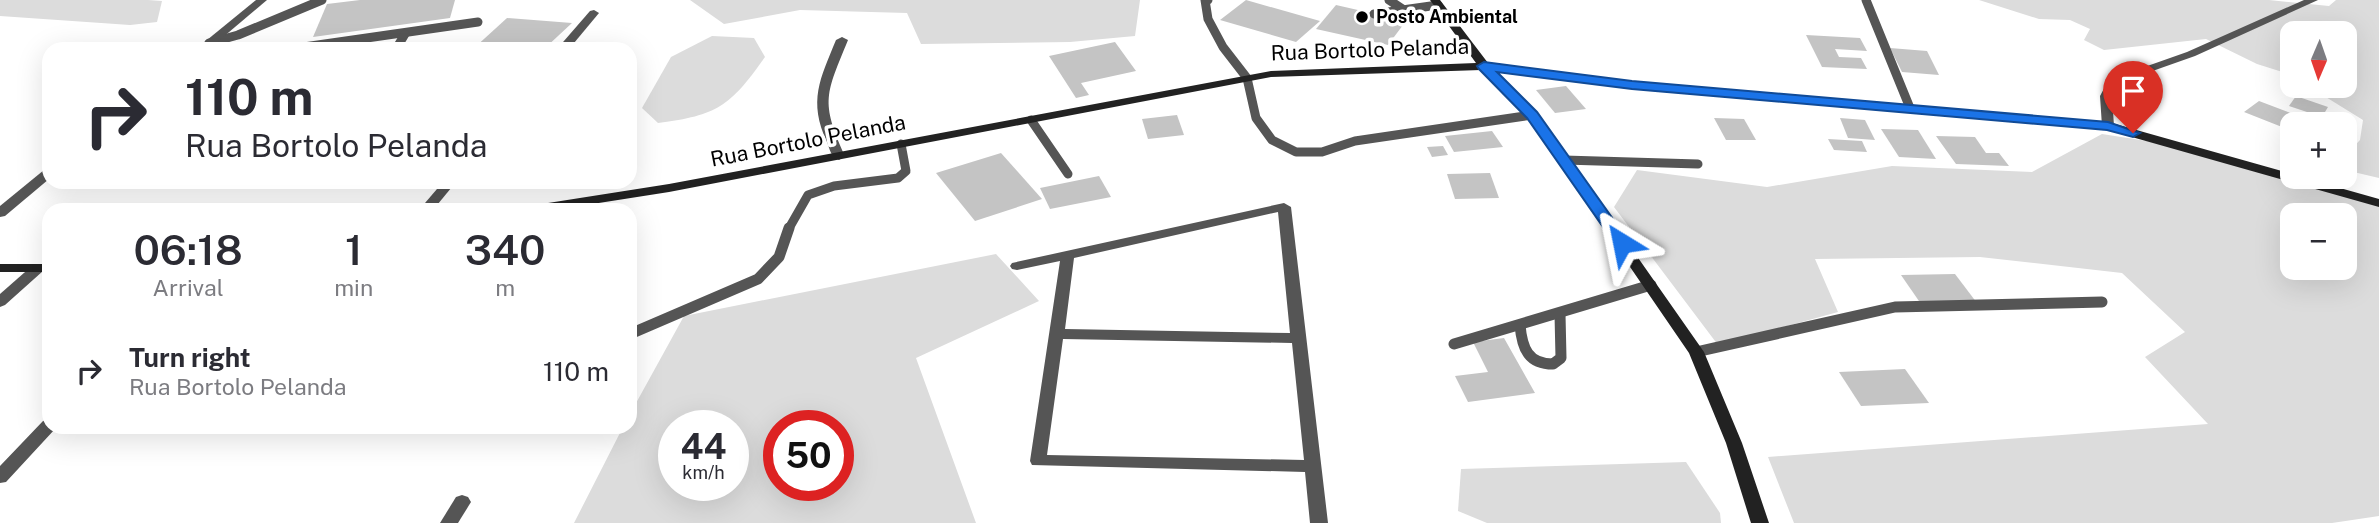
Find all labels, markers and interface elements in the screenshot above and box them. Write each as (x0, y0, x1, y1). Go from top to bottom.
place label: Posto Ambiental (1376, 6, 1518, 27)
marker: Posto Ambiental (1354, 9, 1370, 25)
north arrow (2280, 21, 2357, 98)
map controls (2280, 21, 2357, 280)
street label: Rua Bortolo Pelanda (1270, 34, 1470, 65)
pin (2103, 61, 2163, 133)
text: 110 m (185, 68, 313, 126)
icon: right (70, 70, 161, 161)
icon: arrive (2114, 72, 2152, 110)
street label: Rua Bortolo Pelanda (708, 109, 908, 172)
button: + (2280, 112, 2357, 189)
text: Rua Bortolo Pelanda (185, 127, 488, 164)
button: − (2280, 203, 2357, 280)
position arrow (1585, 206, 1659, 280)
text: 06:18 (134, 225, 243, 274)
text: 1 (345, 225, 363, 274)
text: 340 (465, 225, 545, 274)
text: Arrival (153, 274, 224, 301)
text: min (334, 274, 373, 301)
text: m (495, 274, 515, 301)
text: Turn right (129, 342, 251, 373)
icon: right (70, 352, 108, 390)
text: 110 m (543, 356, 609, 387)
text: Rua Bortolo Pelanda (129, 373, 346, 400)
speed limit sign: 50 (763, 410, 854, 501)
text: 44 (681, 426, 726, 467)
text: km/h (682, 462, 725, 483)

